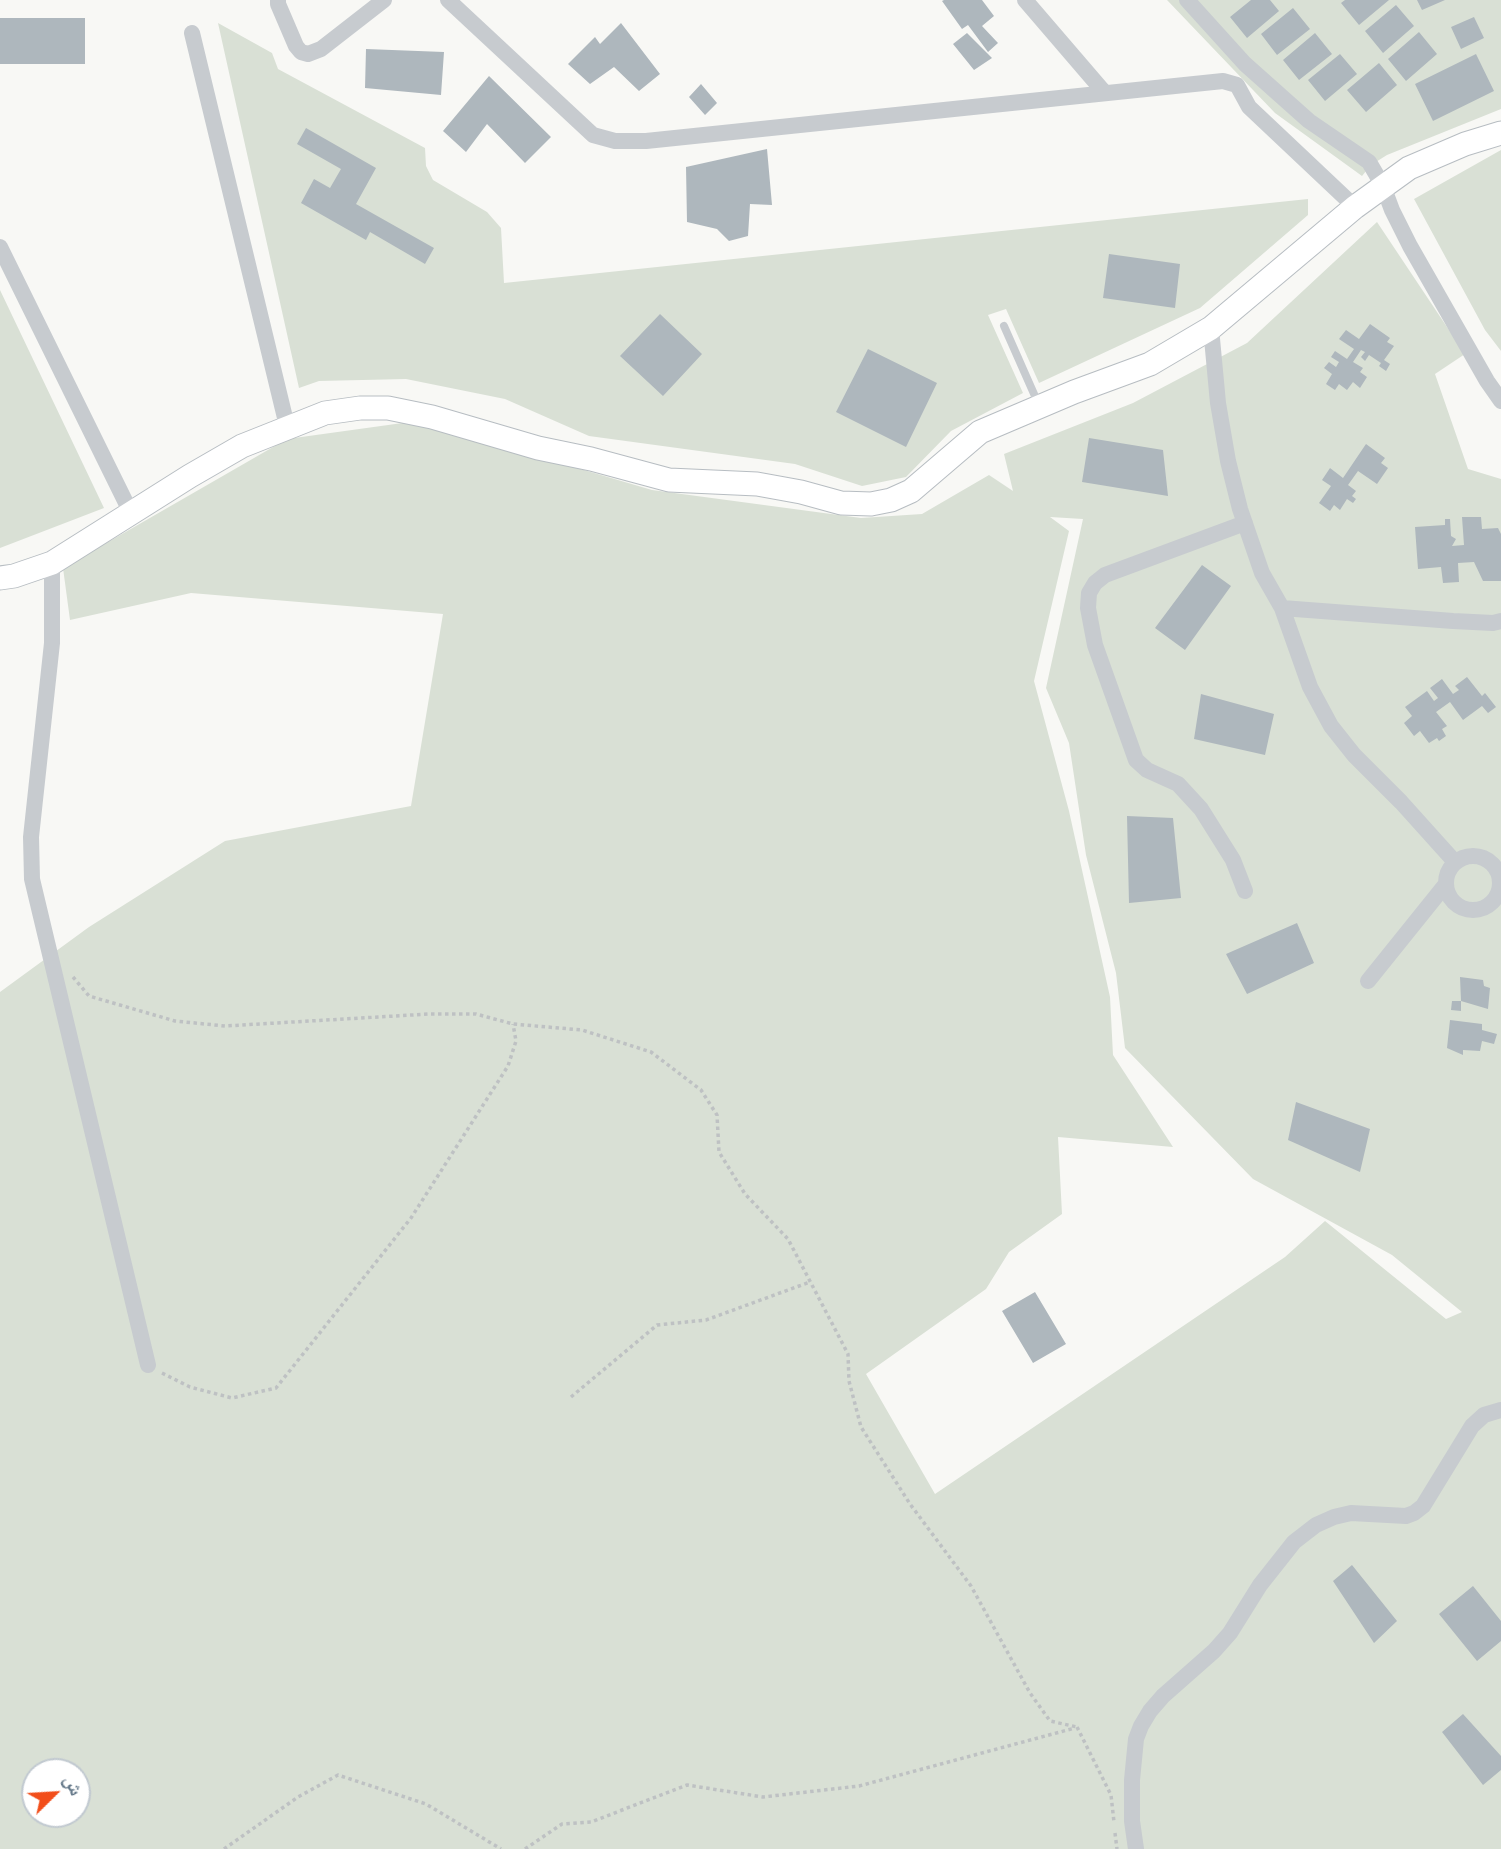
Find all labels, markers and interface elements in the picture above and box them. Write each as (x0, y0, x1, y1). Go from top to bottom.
north arrow (21, 1758, 91, 1828)
text: ش (59, 1771, 88, 1799)

